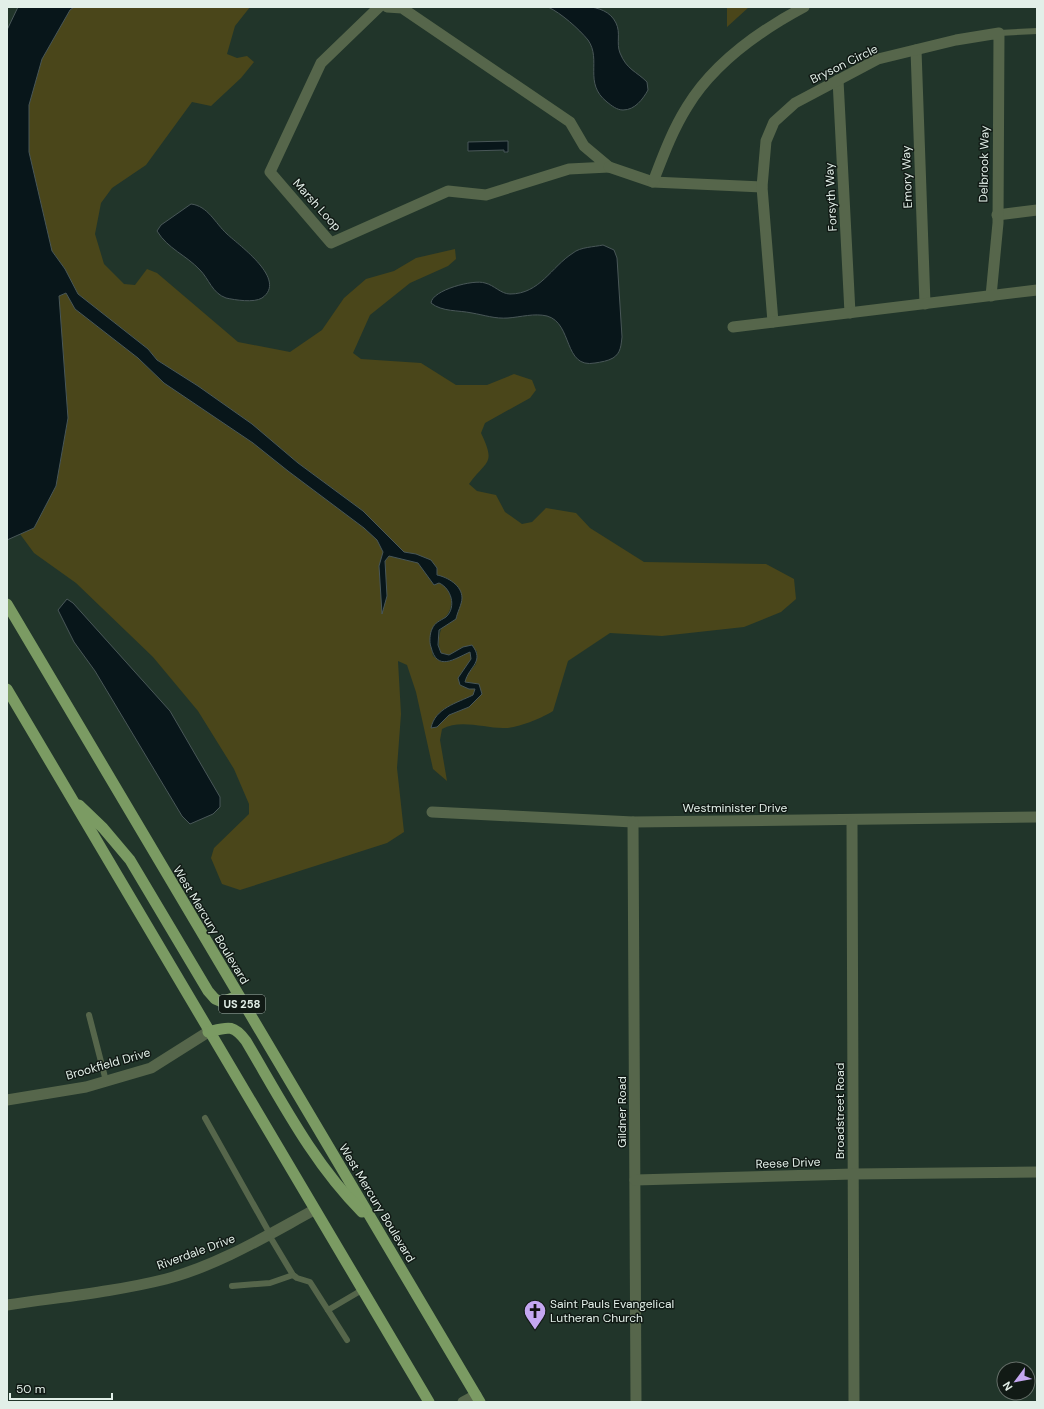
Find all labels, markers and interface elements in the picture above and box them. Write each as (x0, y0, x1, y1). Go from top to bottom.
street label: Bryson Circle (808, 41, 881, 87)
street label: Delbrook Way (975, 125, 993, 203)
street label: Emory Way (898, 145, 916, 209)
street label: Forsyth Way (821, 162, 841, 232)
street label: Marsh Loop (289, 175, 345, 235)
street label: Westminister Drive (683, 800, 788, 816)
street label: West Mercury Boulevard (169, 863, 253, 987)
road number: US 258 (219, 995, 265, 1013)
street label: Brookfield Drive (64, 1044, 152, 1084)
street label: Broadstreet Road (832, 1063, 848, 1159)
street label: Gildner Road (614, 1076, 630, 1148)
street label: West Mercury Boulevard (335, 1141, 419, 1265)
street label: Reese Drive (755, 1154, 821, 1172)
street label: Riverdale Drive (155, 1230, 238, 1274)
place label: Saint Pauls Evangelical Lutheran Church (550, 1296, 674, 1326)
church icon: Saint Pauls Evangelical Lutheran Church (522, 1298, 548, 1331)
north arrow (996, 1361, 1036, 1401)
scale bar (10, 1375, 112, 1401)
text: N (999, 1379, 1016, 1393)
text: 50 m (16, 1381, 45, 1397)

